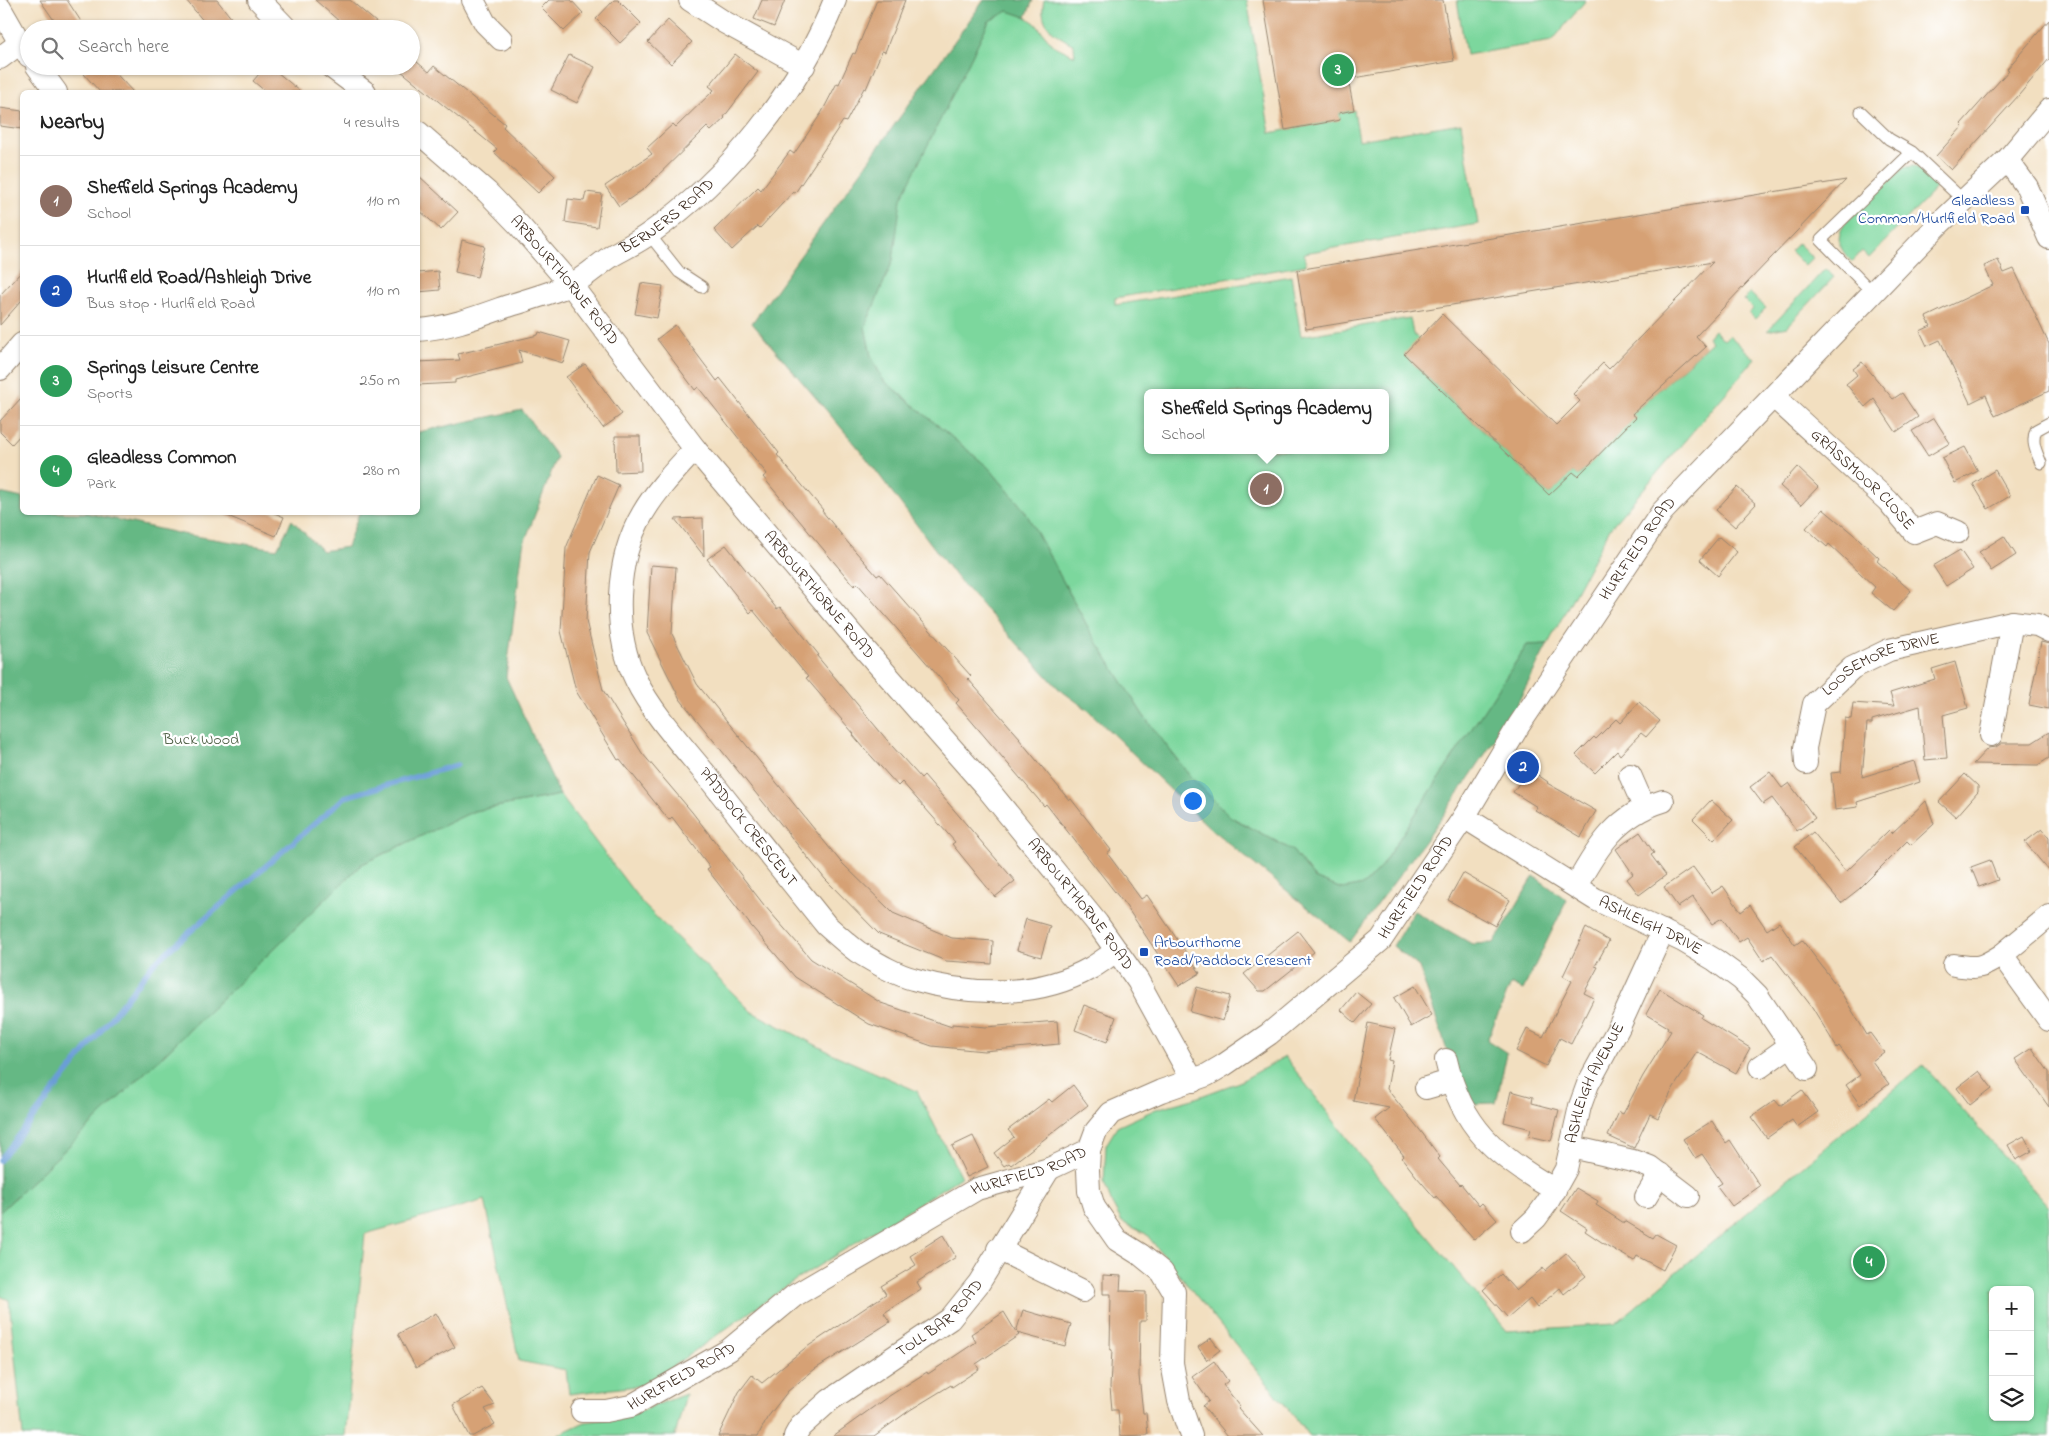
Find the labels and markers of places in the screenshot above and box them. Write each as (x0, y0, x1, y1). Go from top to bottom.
pin: 3 (1322, 51, 1354, 89)
place label: Gleadless Common/Hurlfield Road (1858, 189, 2015, 231)
marker: Gleadless Common/Hurlfield Road (2019, 204, 2031, 216)
pin: 1 (1250, 470, 1282, 508)
pin: 2 (1507, 748, 1539, 786)
place label: Arbourthorne Road/Paddock Crescent (1154, 931, 1312, 973)
marker: Arbourthorne Road/Paddock Crescent (1138, 946, 1150, 958)
pin: 4 (1853, 1243, 1885, 1281)

